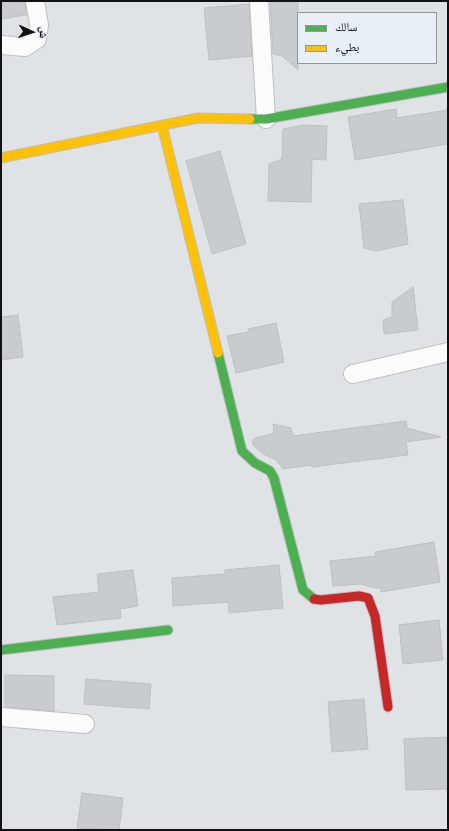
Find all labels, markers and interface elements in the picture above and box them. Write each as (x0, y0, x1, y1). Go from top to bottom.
north arrow (12, 12, 52, 52)
legend (297, 12, 437, 64)
text: سالك (335, 19, 357, 35)
text: ش (37, 26, 51, 39)
text: بطيء (335, 39, 359, 55)

